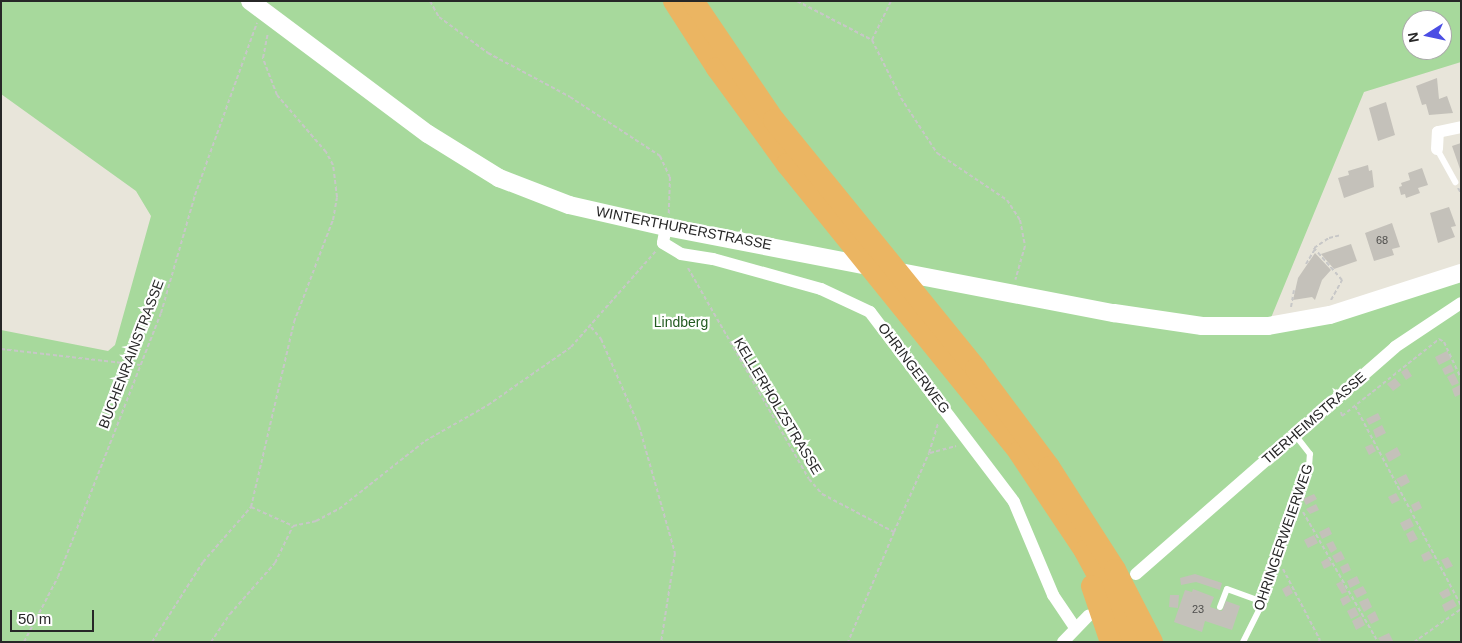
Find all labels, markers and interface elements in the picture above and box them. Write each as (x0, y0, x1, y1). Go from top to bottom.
north arrow (1402, 10, 1452, 60)
text: N (1404, 31, 1422, 44)
street label: WINTERTHURERSTRASSE (595, 203, 773, 253)
house number: 68 (1376, 233, 1388, 247)
street label: BUCHENRAINSTRASSE (95, 277, 167, 431)
park label: Lindberg (654, 314, 708, 330)
street label: OHRINGERWEG (875, 320, 953, 416)
street label: KELLERHOLZSTRASSE (731, 335, 825, 477)
street label: TIERHEIMSTRASSE (1259, 368, 1369, 468)
street label: OHRINGERWEIERWEG (1250, 461, 1316, 613)
scale bar (12, 600, 96, 632)
house number: 23 (1192, 602, 1204, 616)
text: 50 m (18, 610, 51, 627)

